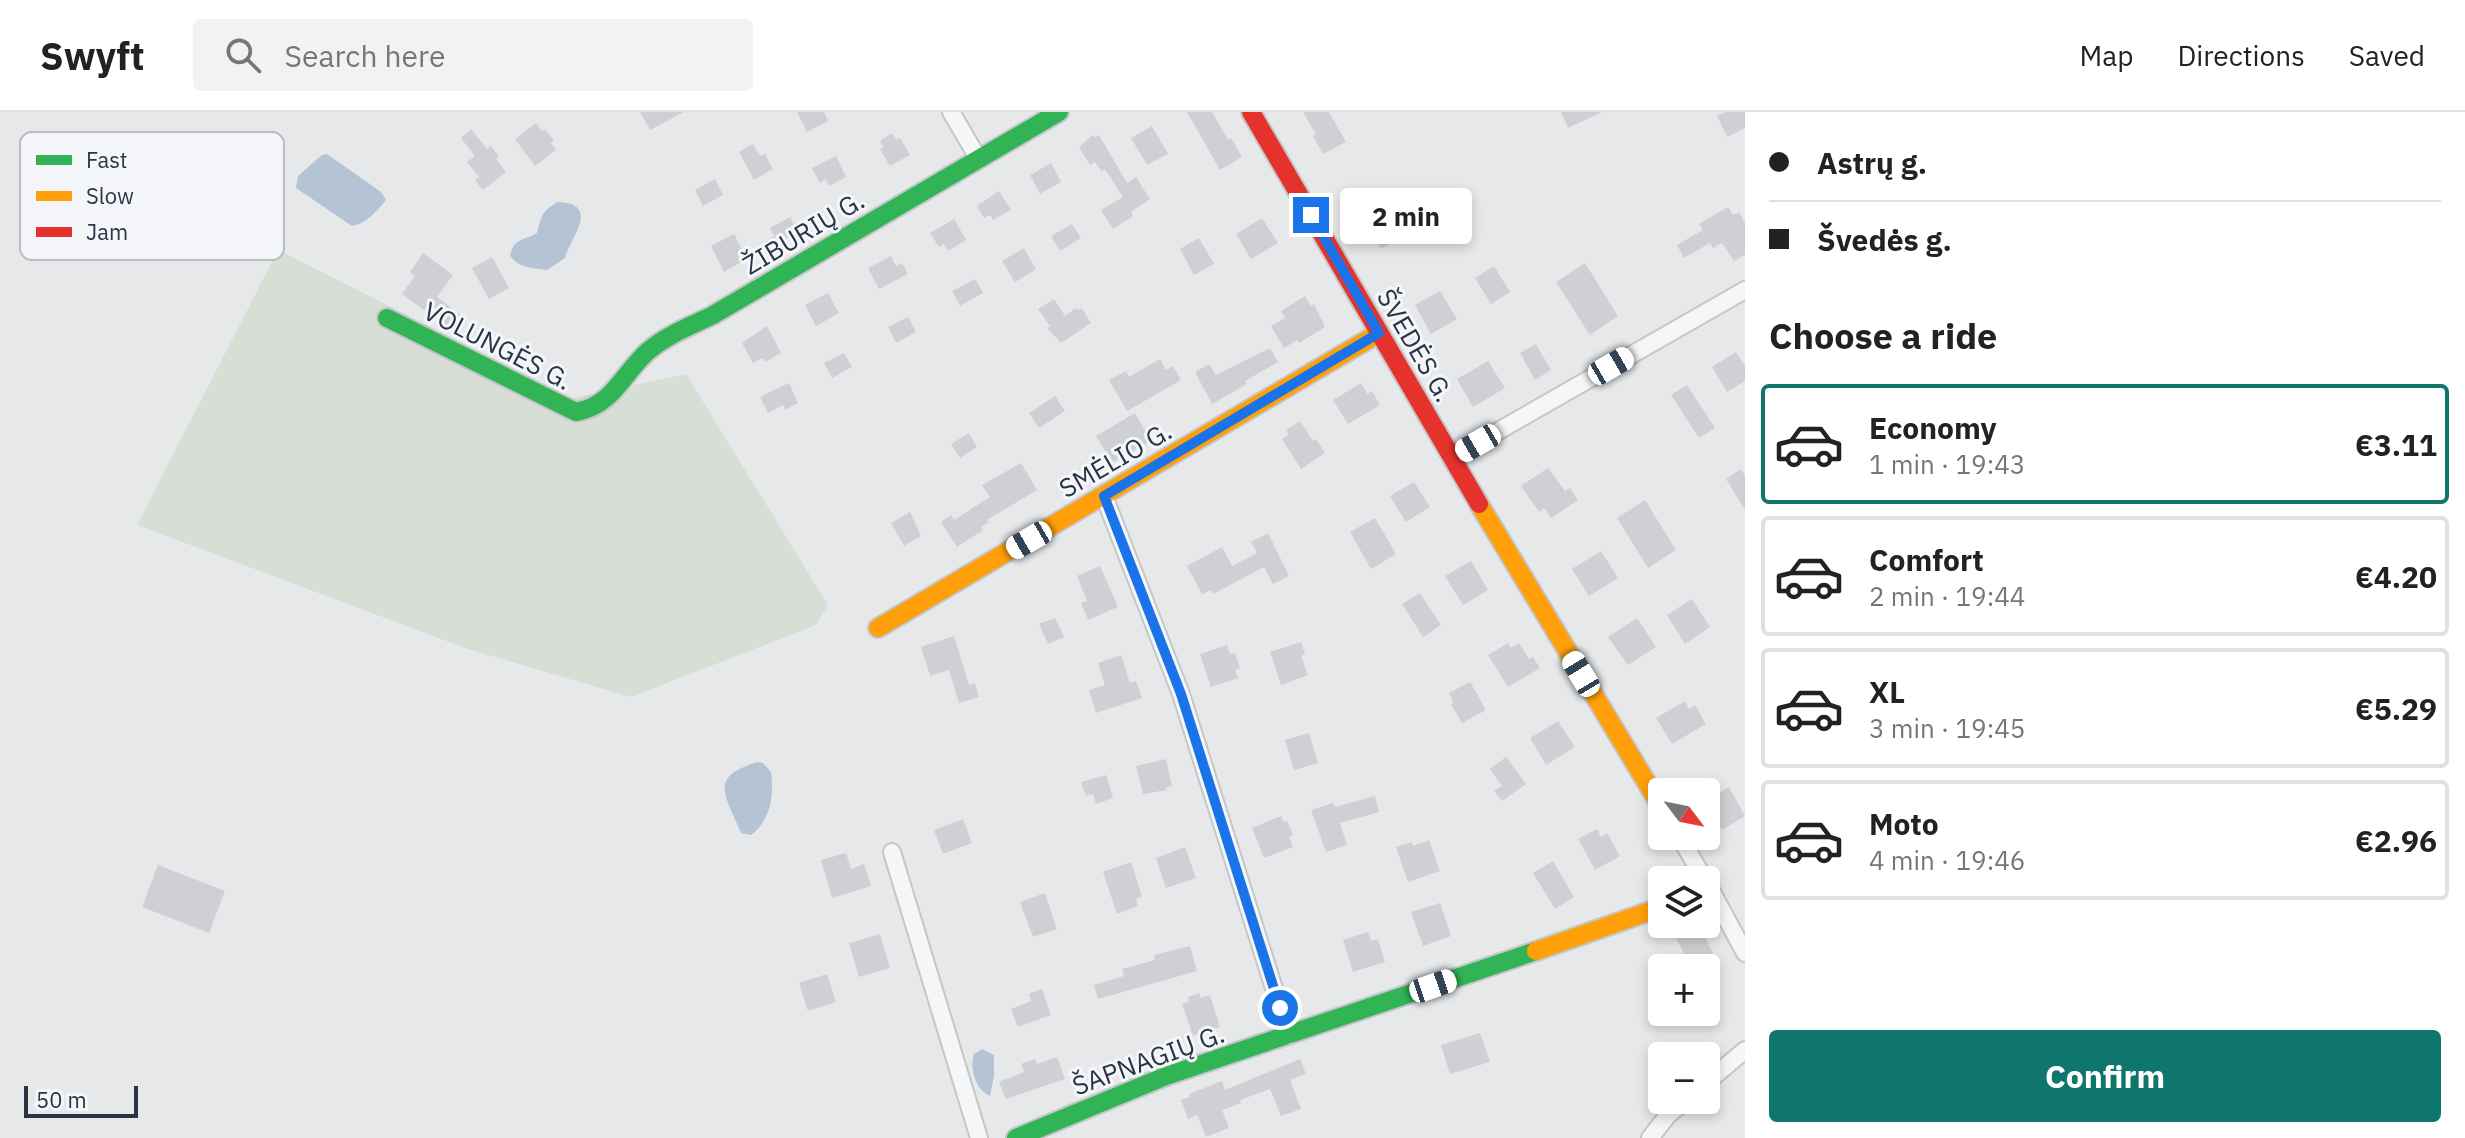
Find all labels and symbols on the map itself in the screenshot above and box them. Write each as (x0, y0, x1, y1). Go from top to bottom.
legend (20, 132, 284, 260)
text: Fast (86, 145, 127, 174)
text: Slow (86, 181, 134, 210)
street label: ŽIBURIŲ G. (736, 182, 870, 282)
callout: 2 min (1339, 187, 1471, 243)
route end (1293, 197, 1329, 233)
text: Jam (86, 217, 128, 246)
street label: ŠVEDĖS G. (1370, 282, 1462, 408)
street label: VOLUNGĖS G. (418, 293, 578, 397)
car (1584, 344, 1638, 388)
street label: SMĖLIO G. (1053, 413, 1177, 505)
car (1451, 421, 1505, 465)
car (1002, 518, 1056, 562)
car (1558, 647, 1604, 701)
north arrow (1648, 778, 1720, 850)
car (1406, 967, 1460, 1005)
route start (1262, 990, 1298, 1026)
street label: ŠAPNAGIŲ G. (1067, 1016, 1229, 1102)
scale bar (24, 1082, 138, 1118)

